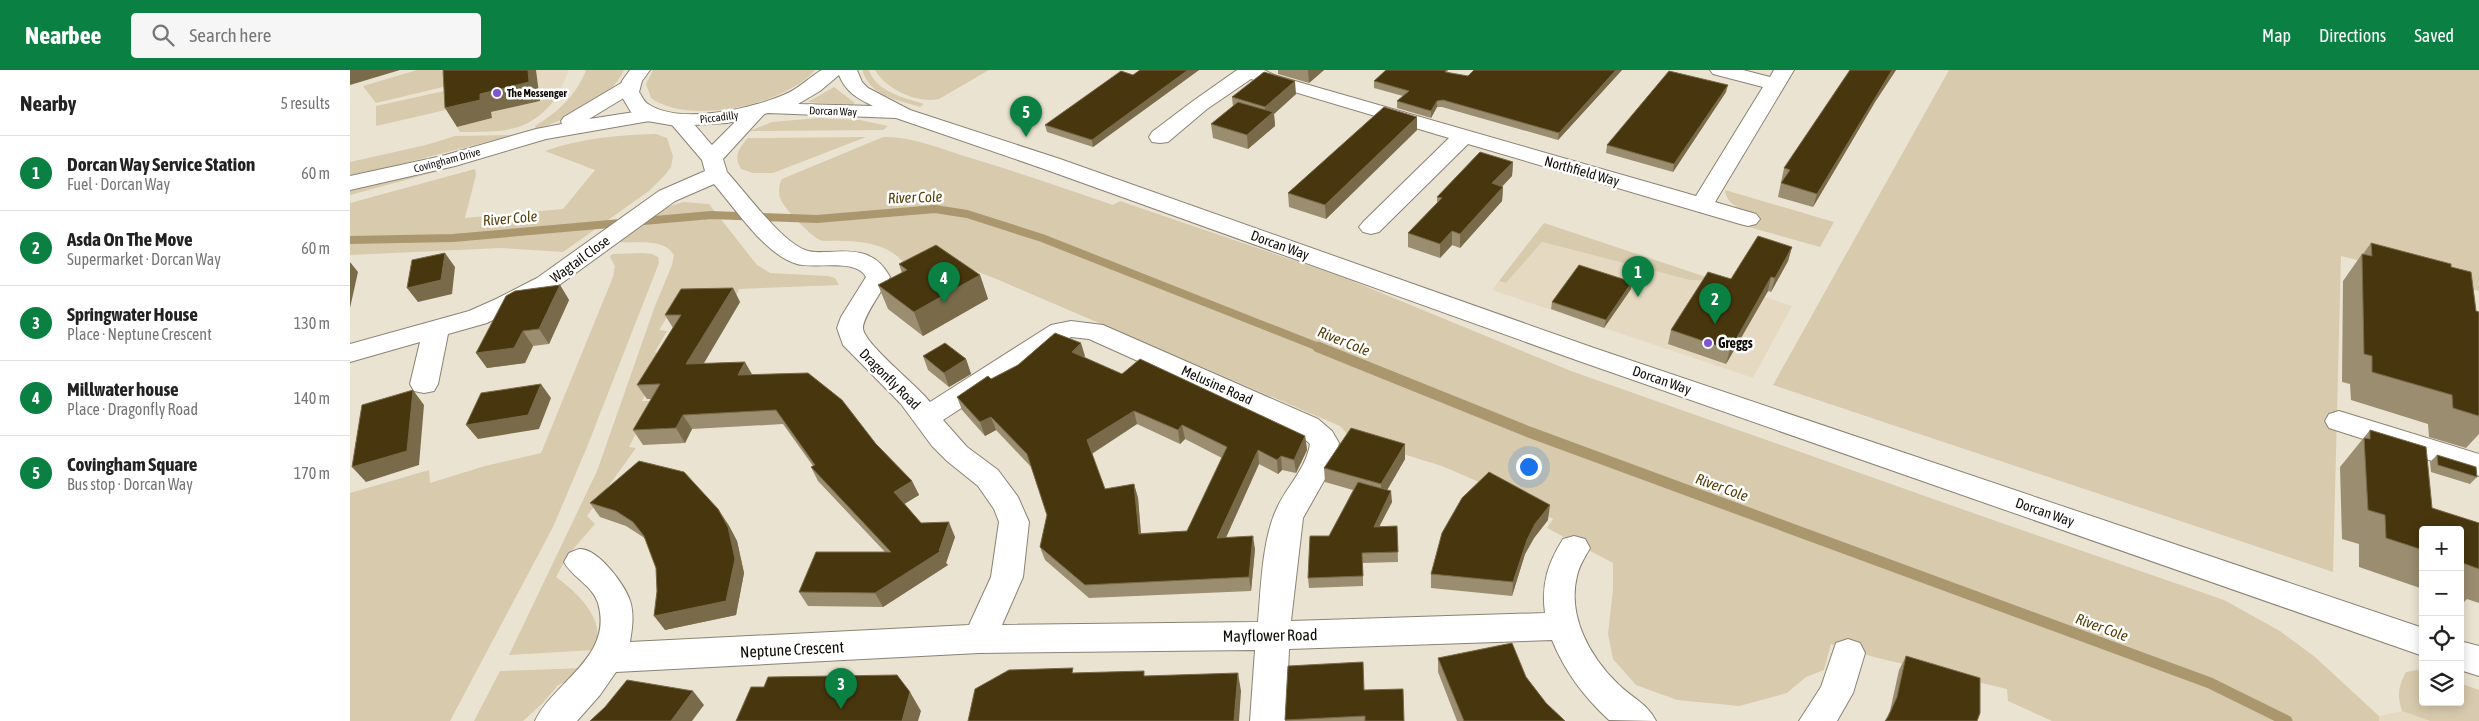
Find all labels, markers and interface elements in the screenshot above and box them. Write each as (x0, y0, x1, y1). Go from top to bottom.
search box (131, 13, 481, 58)
icon: search (149, 21, 177, 49)
text: Nearbee (25, 22, 101, 49)
text: Search here (189, 24, 271, 46)
text: Map (2262, 25, 2291, 46)
text: Directions (2319, 25, 2386, 46)
text: Saved (2414, 25, 2454, 46)
marker: The Messenger (491, 87, 503, 99)
place label: The Messenger (507, 87, 567, 99)
text: Nearby (20, 91, 76, 115)
text: 5 results (280, 94, 330, 112)
pin: 5 (1010, 96, 1042, 137)
street label: Dorcan Way (809, 104, 858, 118)
street label: Piccadilly (699, 109, 740, 125)
street label: Covingham Drive (412, 145, 482, 175)
text: Dorcan Way Service Station (67, 153, 255, 175)
street label: Northfield Way (1543, 153, 1622, 189)
text: 1 (32, 164, 40, 182)
text: 60 m (301, 164, 330, 182)
text: Fuel · Dorcan Way (67, 175, 170, 193)
water label: River Cole (887, 188, 943, 206)
water label: River Cole (482, 207, 538, 229)
street label: Dorcan Way (1249, 227, 1312, 263)
text: Asda On The Move (67, 228, 193, 250)
street label: Wagtail Close (547, 232, 613, 286)
text: 2 (32, 239, 40, 257)
text: 60 m (301, 239, 330, 257)
text: Supermarket · Dorcan Way (67, 250, 221, 268)
pin: 1 (1622, 256, 1654, 297)
pin: 4 (928, 262, 960, 303)
pin: 2 (1699, 283, 1731, 324)
text: Springwater House (67, 303, 198, 325)
text: 3 (32, 314, 40, 332)
text: 130 m (294, 314, 330, 332)
water label: River Cole (1315, 323, 1373, 359)
text: Place · Neptune Crescent (67, 325, 212, 343)
place label: Greggs (1718, 335, 1753, 351)
marker: Greggs (1702, 337, 1714, 349)
street label: Dragonfly Road (856, 345, 924, 413)
street label: Melusine Road (1179, 362, 1255, 408)
street label: Dorcan Way (1631, 363, 1694, 398)
text: Millwater house (67, 378, 179, 400)
text: 4 (32, 389, 40, 407)
text: 140 m (294, 389, 330, 407)
text: Place · Dragonfly Road (67, 400, 198, 418)
text: Covingham Square (67, 453, 197, 475)
your location (1516, 454, 1542, 480)
text: 5 (32, 464, 40, 482)
text: 170 m (294, 464, 330, 482)
water label: River Cole (1693, 470, 1751, 504)
text: Bus stop · Dorcan Way (67, 475, 193, 493)
street label: Dorcan Way (2014, 495, 2077, 530)
map controls (2419, 526, 2464, 706)
button: + (2419, 526, 2464, 571)
button: − (2419, 571, 2464, 616)
water label: River Cole (2073, 610, 2131, 644)
button: locate (2419, 616, 2464, 661)
street label: Mayflower Road (1222, 625, 1318, 646)
street label: Neptune Crescent (739, 637, 845, 662)
button: layers (2419, 661, 2464, 706)
pin: 3 (825, 668, 857, 709)

